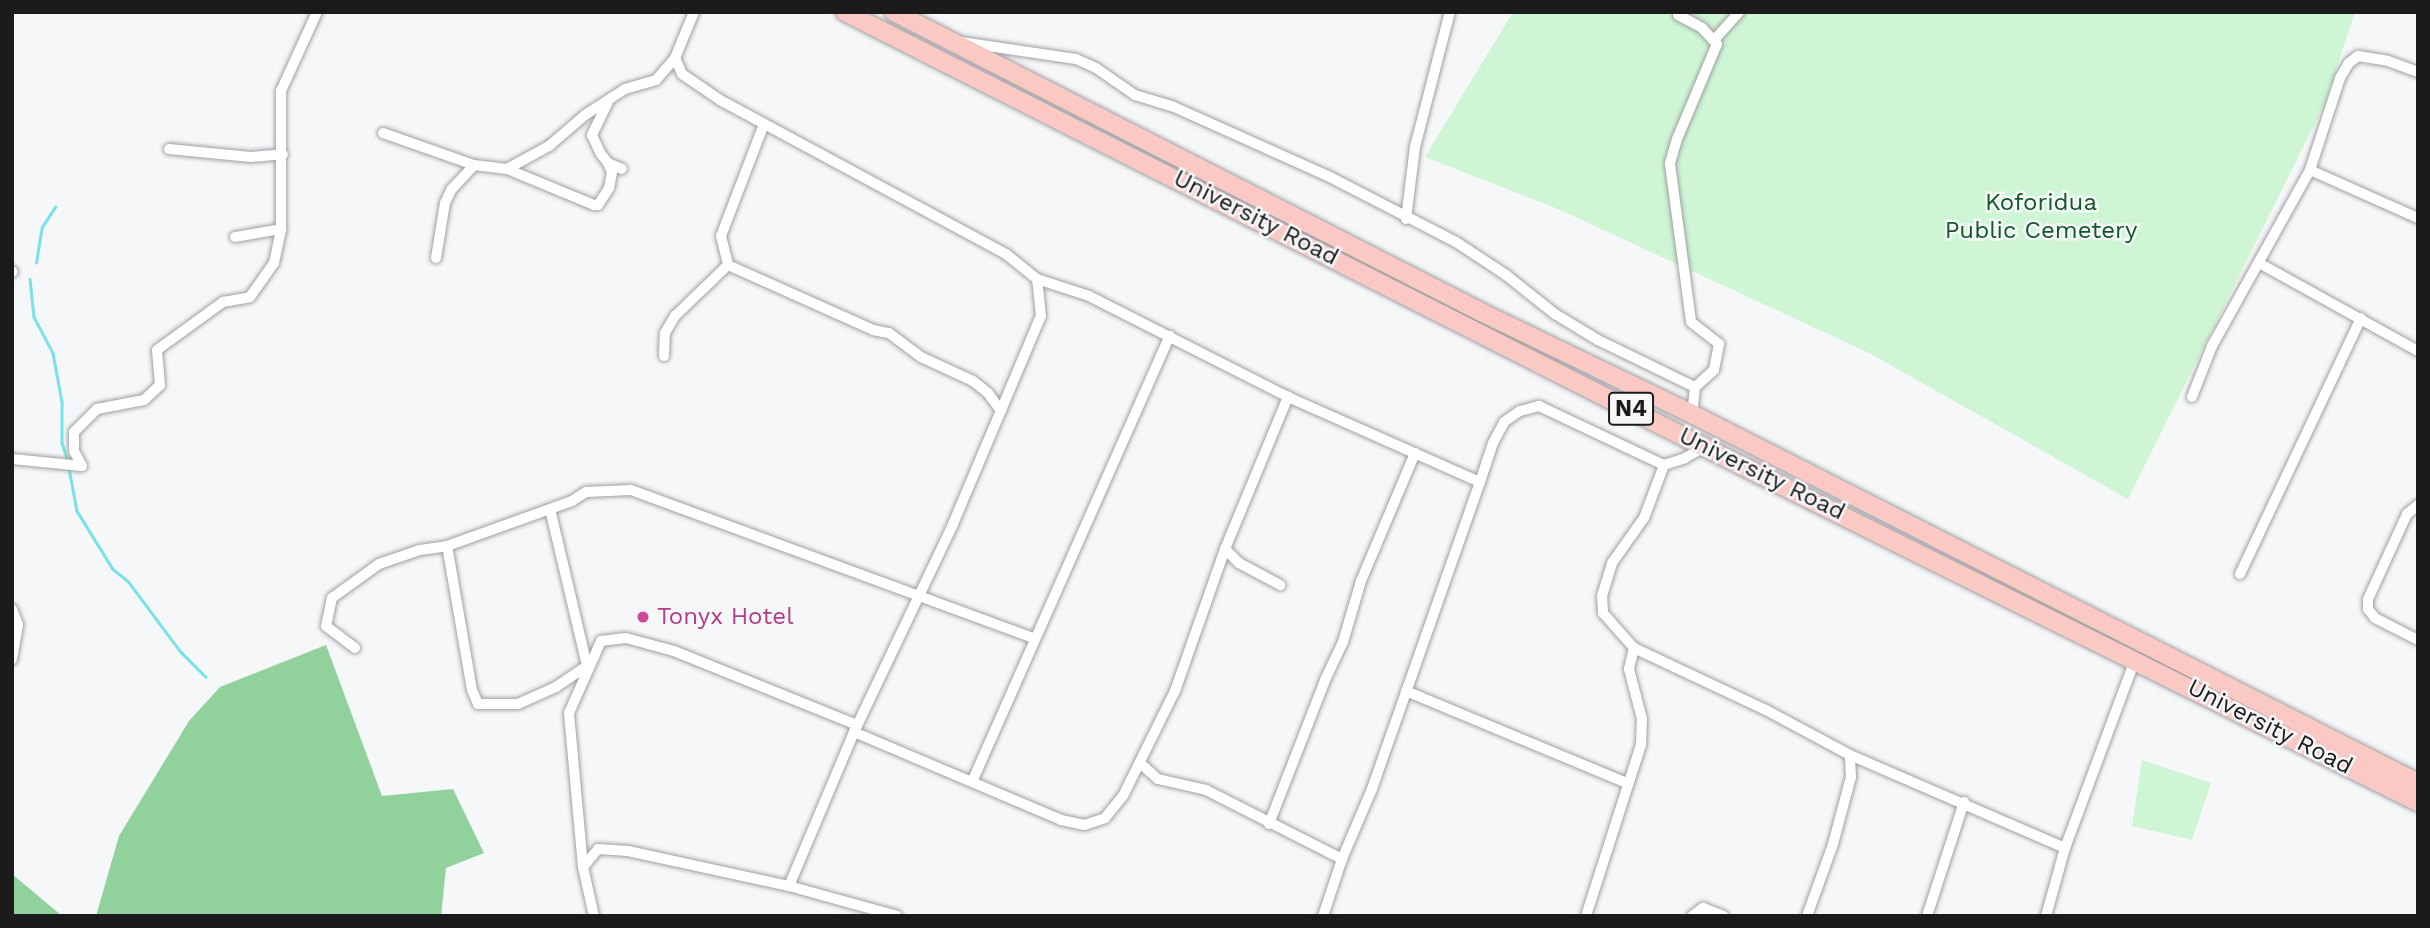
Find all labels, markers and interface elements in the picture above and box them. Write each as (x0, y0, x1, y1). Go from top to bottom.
street label: University Road (1168, 164, 1344, 272)
park label: Koforidua Public Cemetery (1945, 189, 2137, 245)
road number: N4 (1606, 390, 1656, 428)
street label: University Road (1674, 421, 1850, 527)
place label: Tonyx Hotel (657, 603, 794, 631)
marker: Tonyx Hotel (635, 609, 651, 625)
street label: University Road (2182, 673, 2358, 781)

